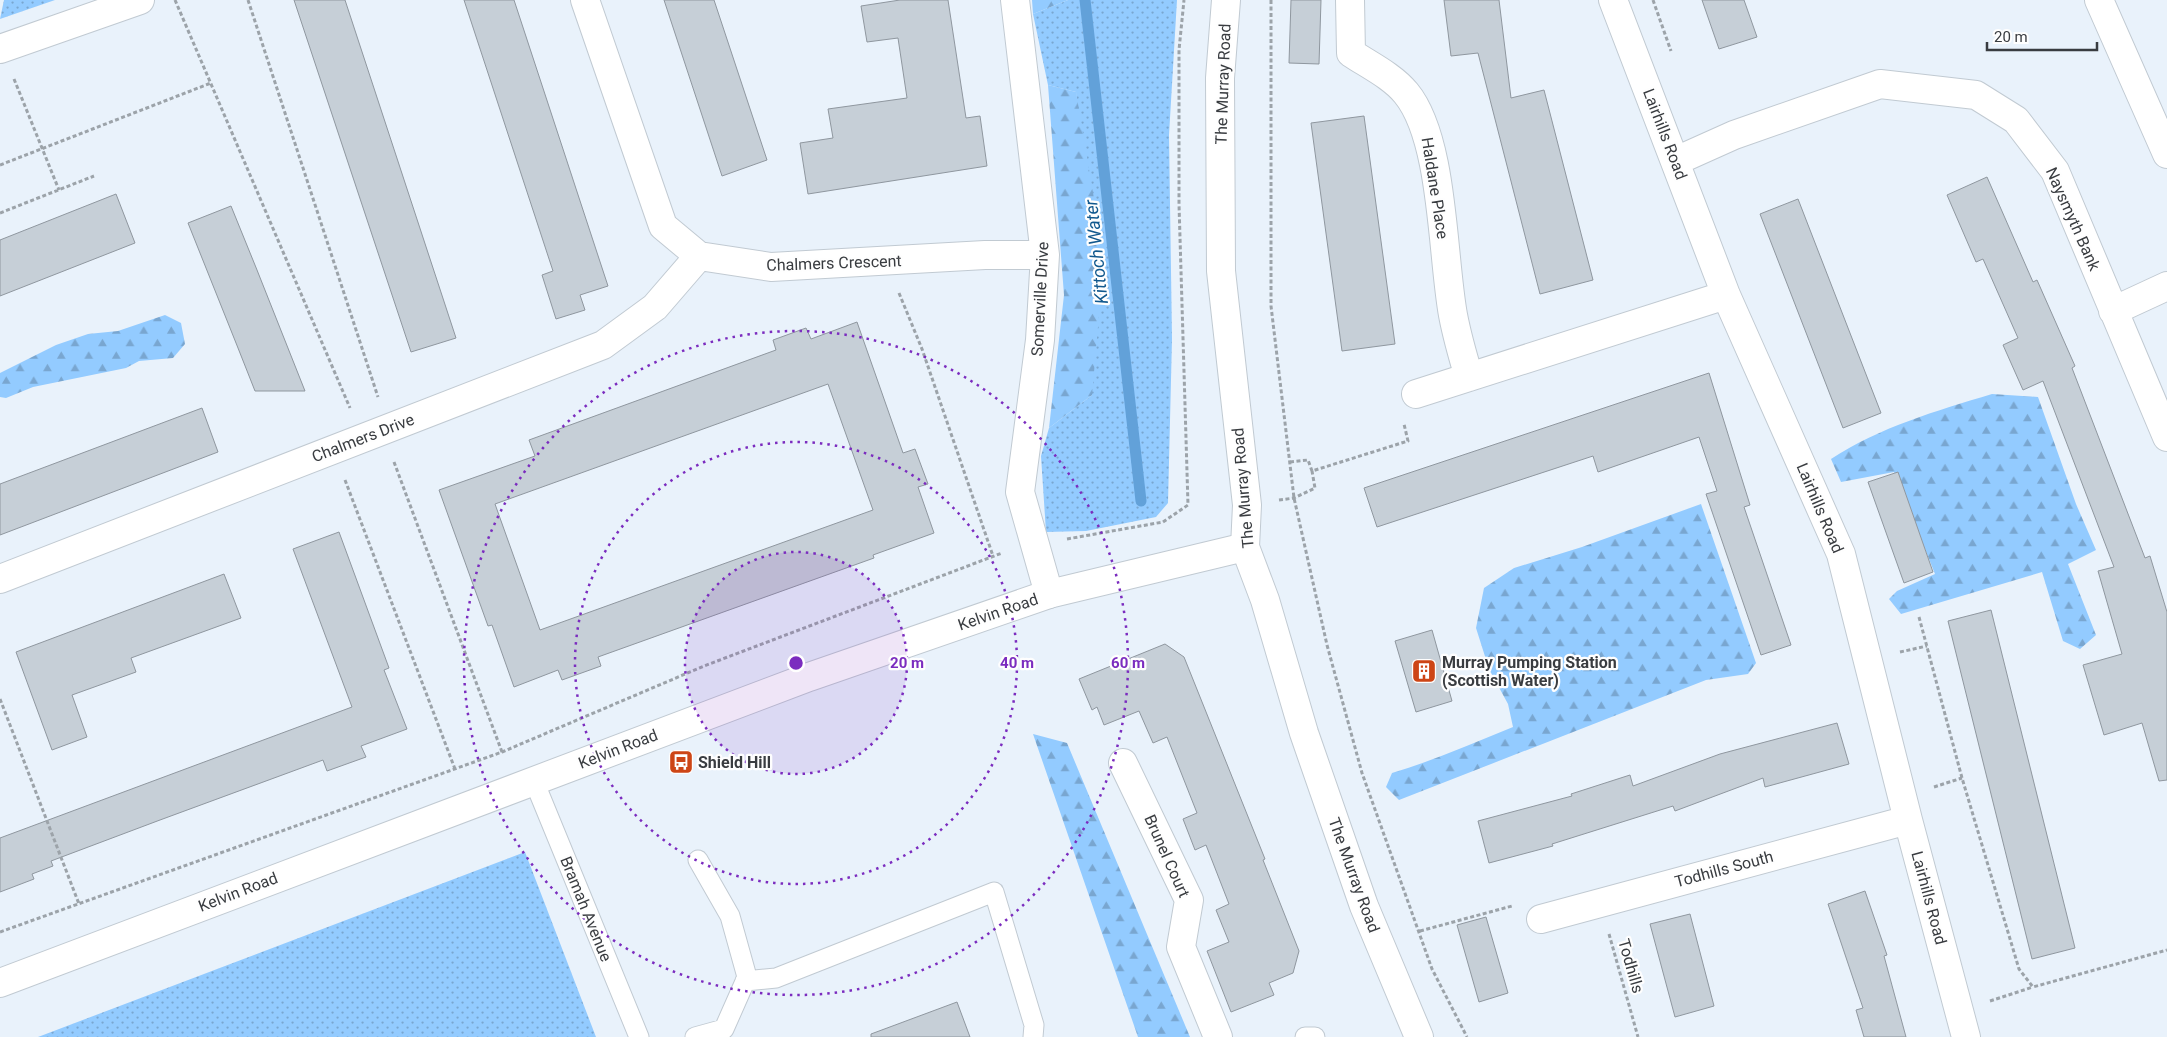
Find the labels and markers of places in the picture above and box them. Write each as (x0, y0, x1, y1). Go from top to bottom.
place label: Murray Pumping Station (Scottish Water) (1442, 653, 1617, 690)
centre of rings (787, 654, 805, 672)
building icon: Murray Pumping Station (Scottish Water) (1411, 658, 1437, 684)
bus stop icon: Shield Hill (668, 749, 694, 775)
place label: Shield Hill (698, 753, 771, 772)

